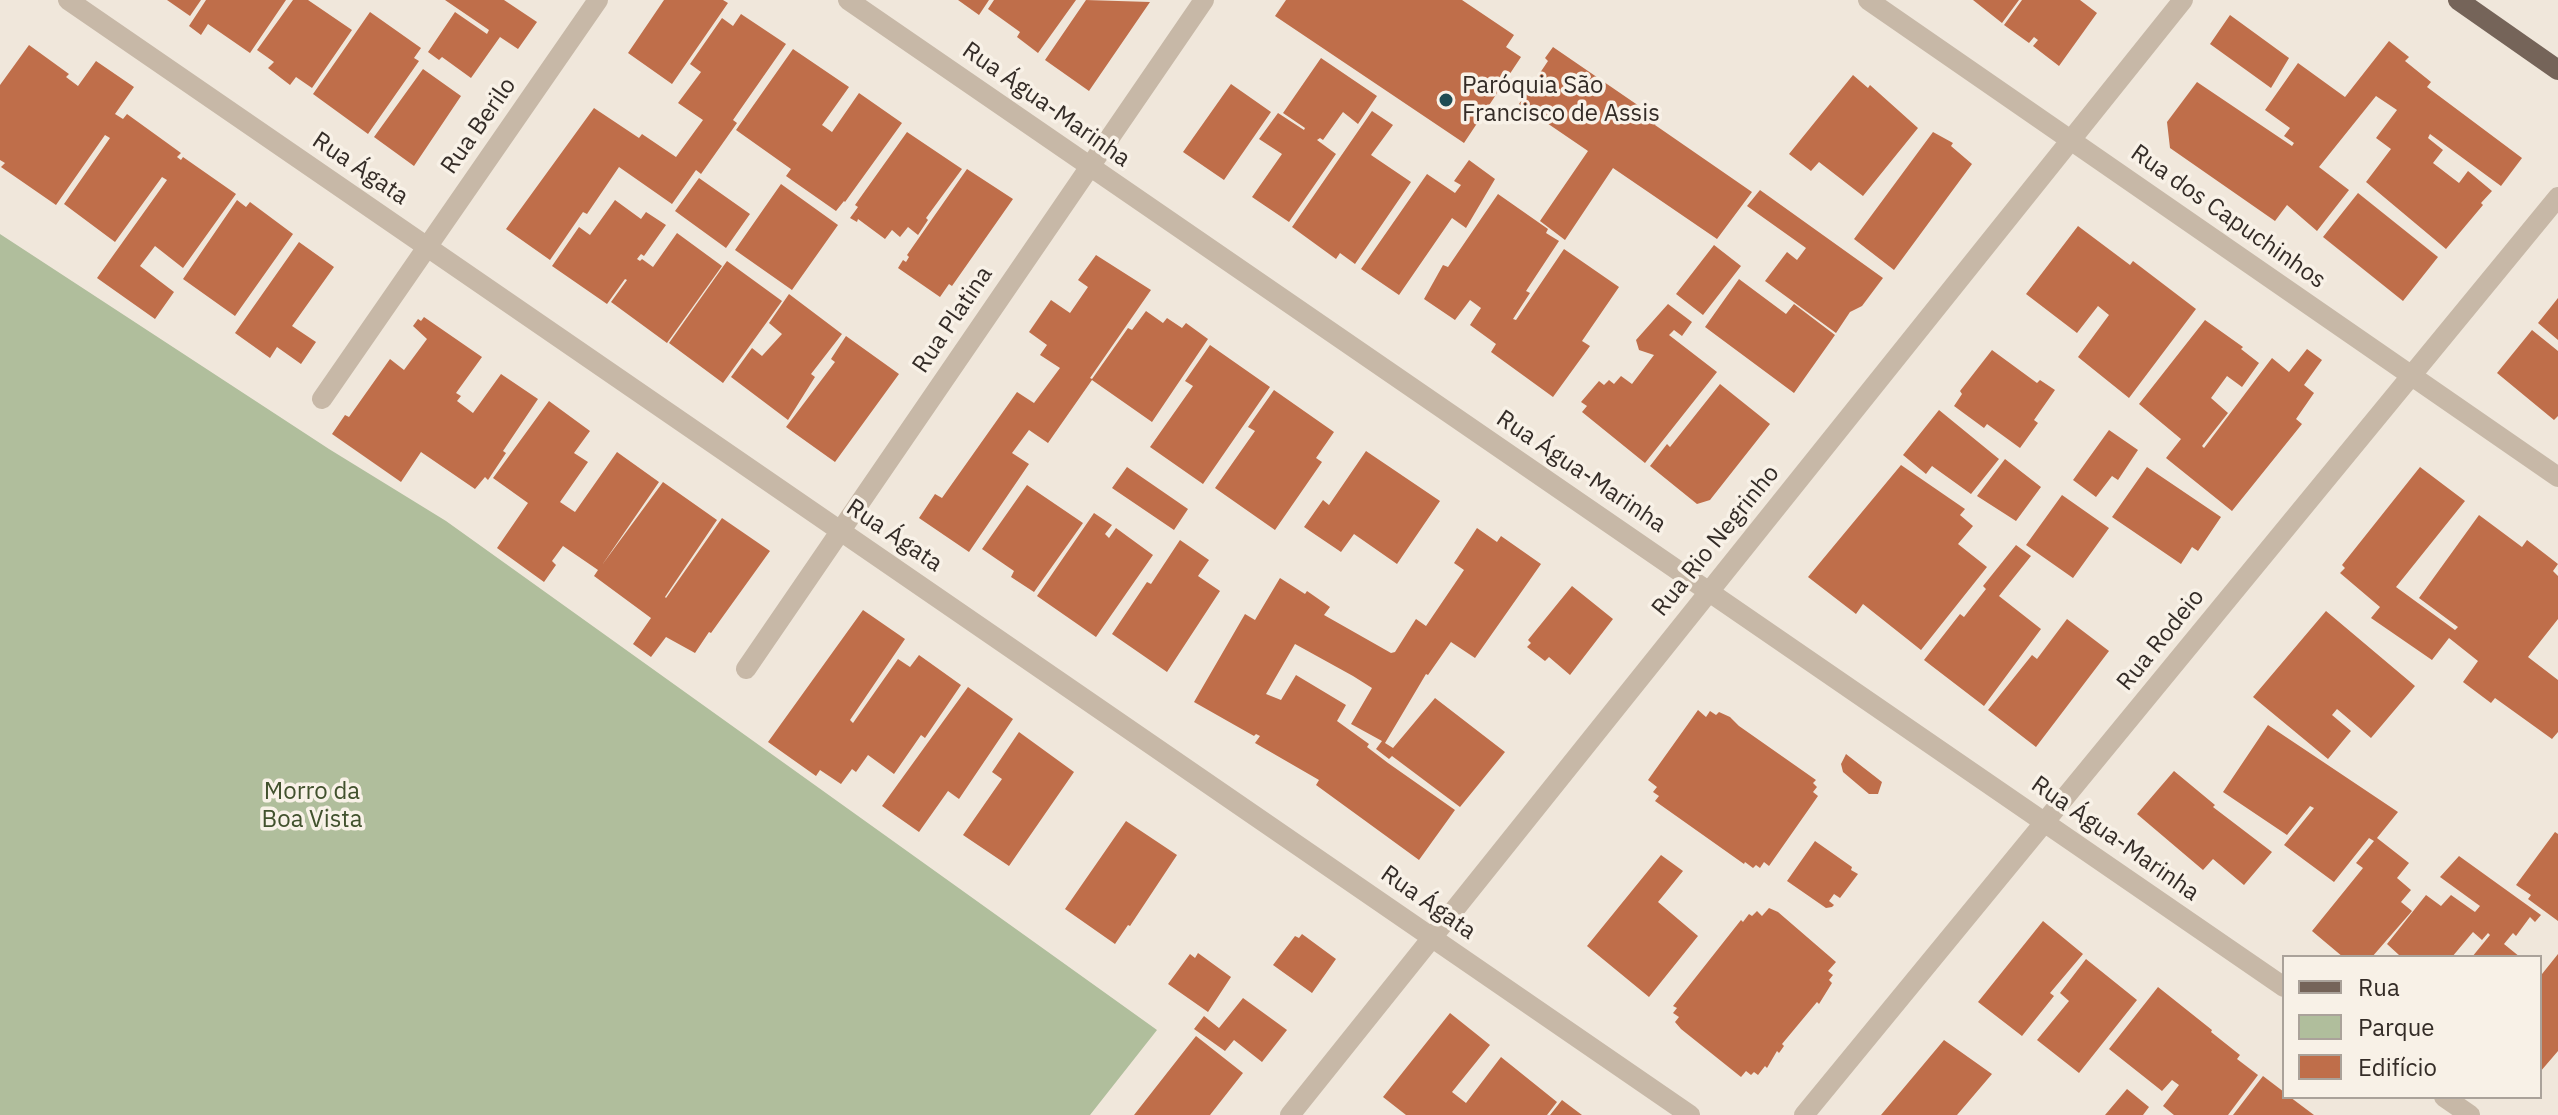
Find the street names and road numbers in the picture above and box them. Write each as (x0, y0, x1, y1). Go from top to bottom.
street label: Rua Água-Marinha (956, 36, 1136, 174)
street label: Rua Berilo (435, 72, 523, 180)
street label: Rua Ágata (307, 126, 413, 212)
street label: Rua dos Capuchinhos (2125, 139, 2331, 295)
street label: Rua Platina (907, 261, 999, 379)
street label: Rua Água-Marinha (1491, 405, 1671, 539)
street label: Rua Rio Negrinho (1646, 460, 1786, 622)
street label: Rua Ágata (841, 493, 947, 579)
street label: Rua Rodeio (2111, 583, 2211, 697)
street label: Rua Água-Marinha (2025, 770, 2205, 908)
street label: Rua Ágata (1375, 860, 1481, 946)

